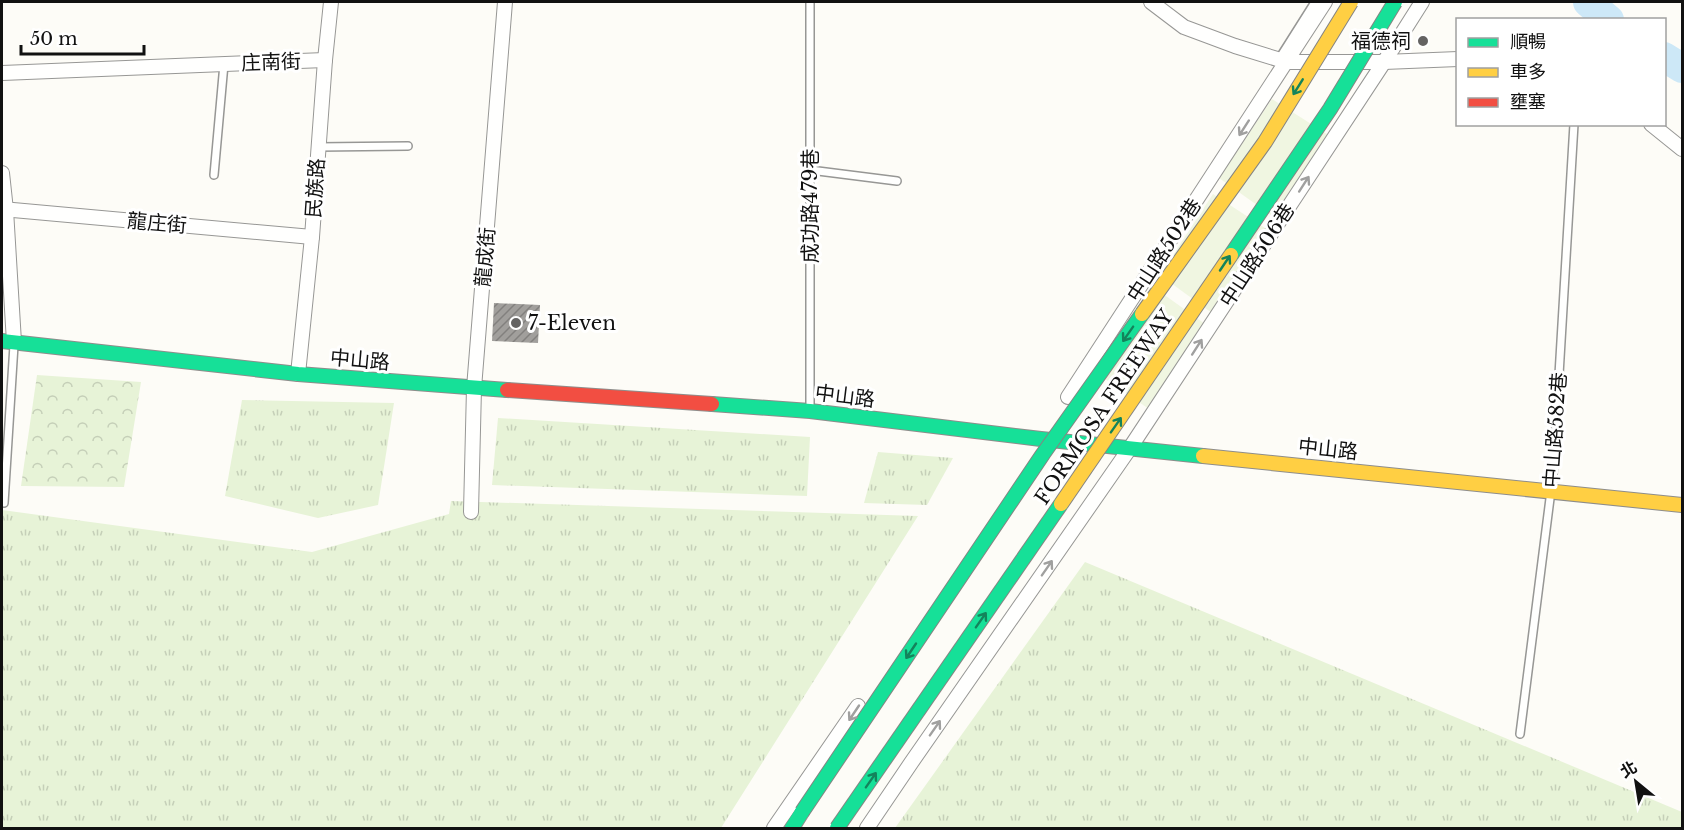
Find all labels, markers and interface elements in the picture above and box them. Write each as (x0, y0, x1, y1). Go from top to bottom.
scale bar (21, 18, 144, 56)
legend (1456, 18, 1666, 126)
text: 50 m (30, 28, 78, 50)
place label: 福德祠 (1351, 29, 1411, 53)
text: 順暢 (1510, 31, 1546, 53)
marker: 福德祠 (1416, 34, 1430, 48)
street label: 庄南街 (241, 49, 301, 75)
text: 車多 (1510, 61, 1546, 83)
one-way arrow (1291, 78, 1303, 95)
text: 壅塞 (1510, 91, 1546, 113)
one-way arrow (1238, 119, 1250, 136)
street label: 成功路479巷 (798, 149, 822, 263)
street label: 民族路 (301, 157, 329, 219)
one-way arrow (1298, 176, 1310, 193)
street label: 中山路502巷 (1122, 194, 1206, 306)
street label: 中山路506巷 (1215, 199, 1299, 311)
street label: 龍庄街 (126, 208, 188, 238)
street label: 龍成街 (470, 226, 500, 288)
one-way arrow (1219, 255, 1231, 272)
street label: FORMOSA FREEWAY (1030, 305, 1179, 509)
place label: 7-Eleven (528, 311, 616, 335)
marker: 7-Eleven (509, 316, 523, 330)
one-way arrow (1122, 326, 1134, 342)
one-way arrow (1191, 339, 1203, 356)
street label: 中山路 (329, 345, 391, 375)
street label: 中山路582巷 (1539, 371, 1571, 489)
street label: 中山路 (814, 380, 876, 412)
one-way arrow (1110, 417, 1122, 433)
street label: 中山路 (1297, 434, 1359, 464)
one-way arrow (1041, 560, 1053, 576)
one-way arrow (975, 612, 987, 628)
one-way arrow (905, 642, 917, 659)
one-way arrow (848, 704, 860, 720)
one-way arrow (929, 720, 941, 736)
north arrow (1606, 752, 1666, 812)
text: 北 (1617, 756, 1640, 782)
one-way arrow (865, 773, 877, 789)

